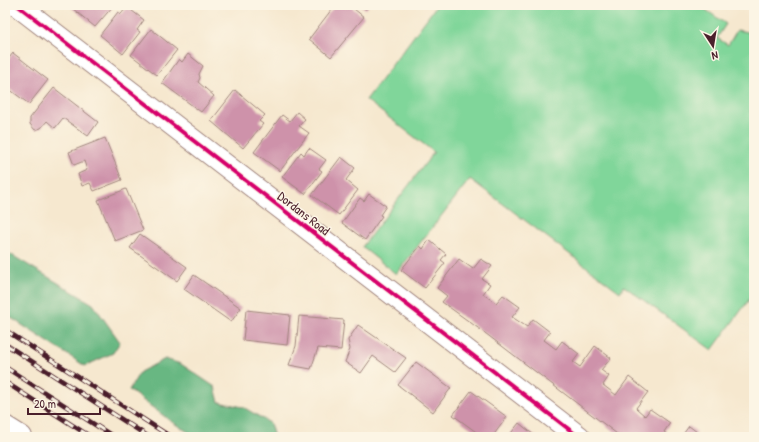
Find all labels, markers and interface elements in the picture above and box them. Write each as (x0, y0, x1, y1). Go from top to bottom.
north arrow (693, 26, 733, 66)
text: N (711, 48, 719, 63)
street label: Dordans Road (274, 187, 334, 239)
scale bar (28, 390, 100, 416)
text: 20 m (34, 395, 56, 412)

